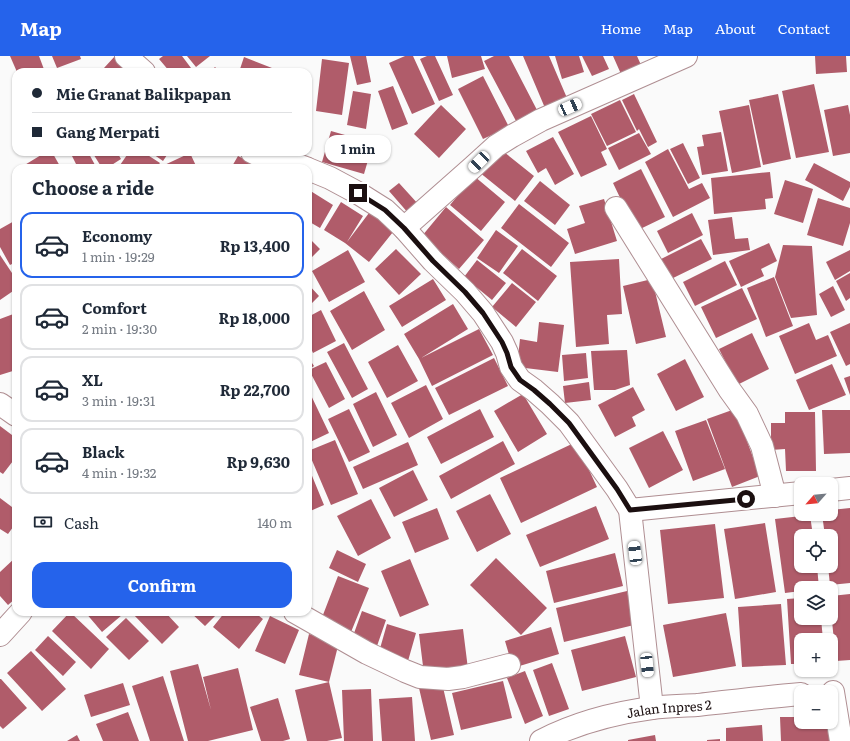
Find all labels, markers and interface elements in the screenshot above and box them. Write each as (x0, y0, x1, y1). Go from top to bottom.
text: Map (20, 14, 62, 42)
text: Home (601, 18, 641, 38)
text: Map (663, 18, 693, 38)
text: About (715, 18, 756, 38)
text: Contact (778, 18, 830, 38)
text: Mie Granat Balikpapan (56, 82, 231, 105)
car (557, 97, 583, 117)
text: Gang Merpati (56, 120, 160, 143)
callout: 1 min (325, 135, 391, 163)
text: 1 min (341, 139, 375, 158)
car (466, 149, 492, 175)
text: Choose a ride (32, 174, 154, 201)
route end (349, 184, 367, 202)
text: Economy (82, 224, 152, 247)
icon: car (34, 227, 70, 263)
text: Rp 13,400 (220, 234, 290, 257)
text: 1 min · 19:29 (82, 247, 155, 266)
text: Comfort (82, 296, 147, 319)
icon: car (34, 299, 70, 335)
text: Rp 18,000 (219, 306, 290, 329)
text: 2 min · 19:30 (82, 319, 157, 338)
text: XL (82, 368, 103, 391)
icon: car (34, 371, 70, 407)
text: Rp 22,700 (220, 378, 290, 401)
text: 3 min · 19:31 (82, 391, 155, 410)
text: Black (82, 440, 125, 463)
icon: car (34, 443, 70, 479)
text: Rp 9,630 (227, 450, 290, 473)
text: 4 min · 19:32 (82, 463, 156, 482)
north arrow (794, 477, 838, 521)
map controls (794, 477, 838, 729)
route start (737, 490, 755, 508)
icon: cash (32, 511, 54, 533)
text: Cash (64, 511, 99, 534)
text: 140 m (257, 513, 292, 532)
button: locate (794, 529, 838, 573)
car (628, 540, 642, 566)
button: Confirm (32, 562, 292, 608)
button: layers (794, 581, 838, 625)
button: + (794, 633, 838, 677)
car (640, 652, 654, 678)
button: − (794, 685, 838, 729)
street label: Jalan Inpres 2 (624, 694, 713, 722)

